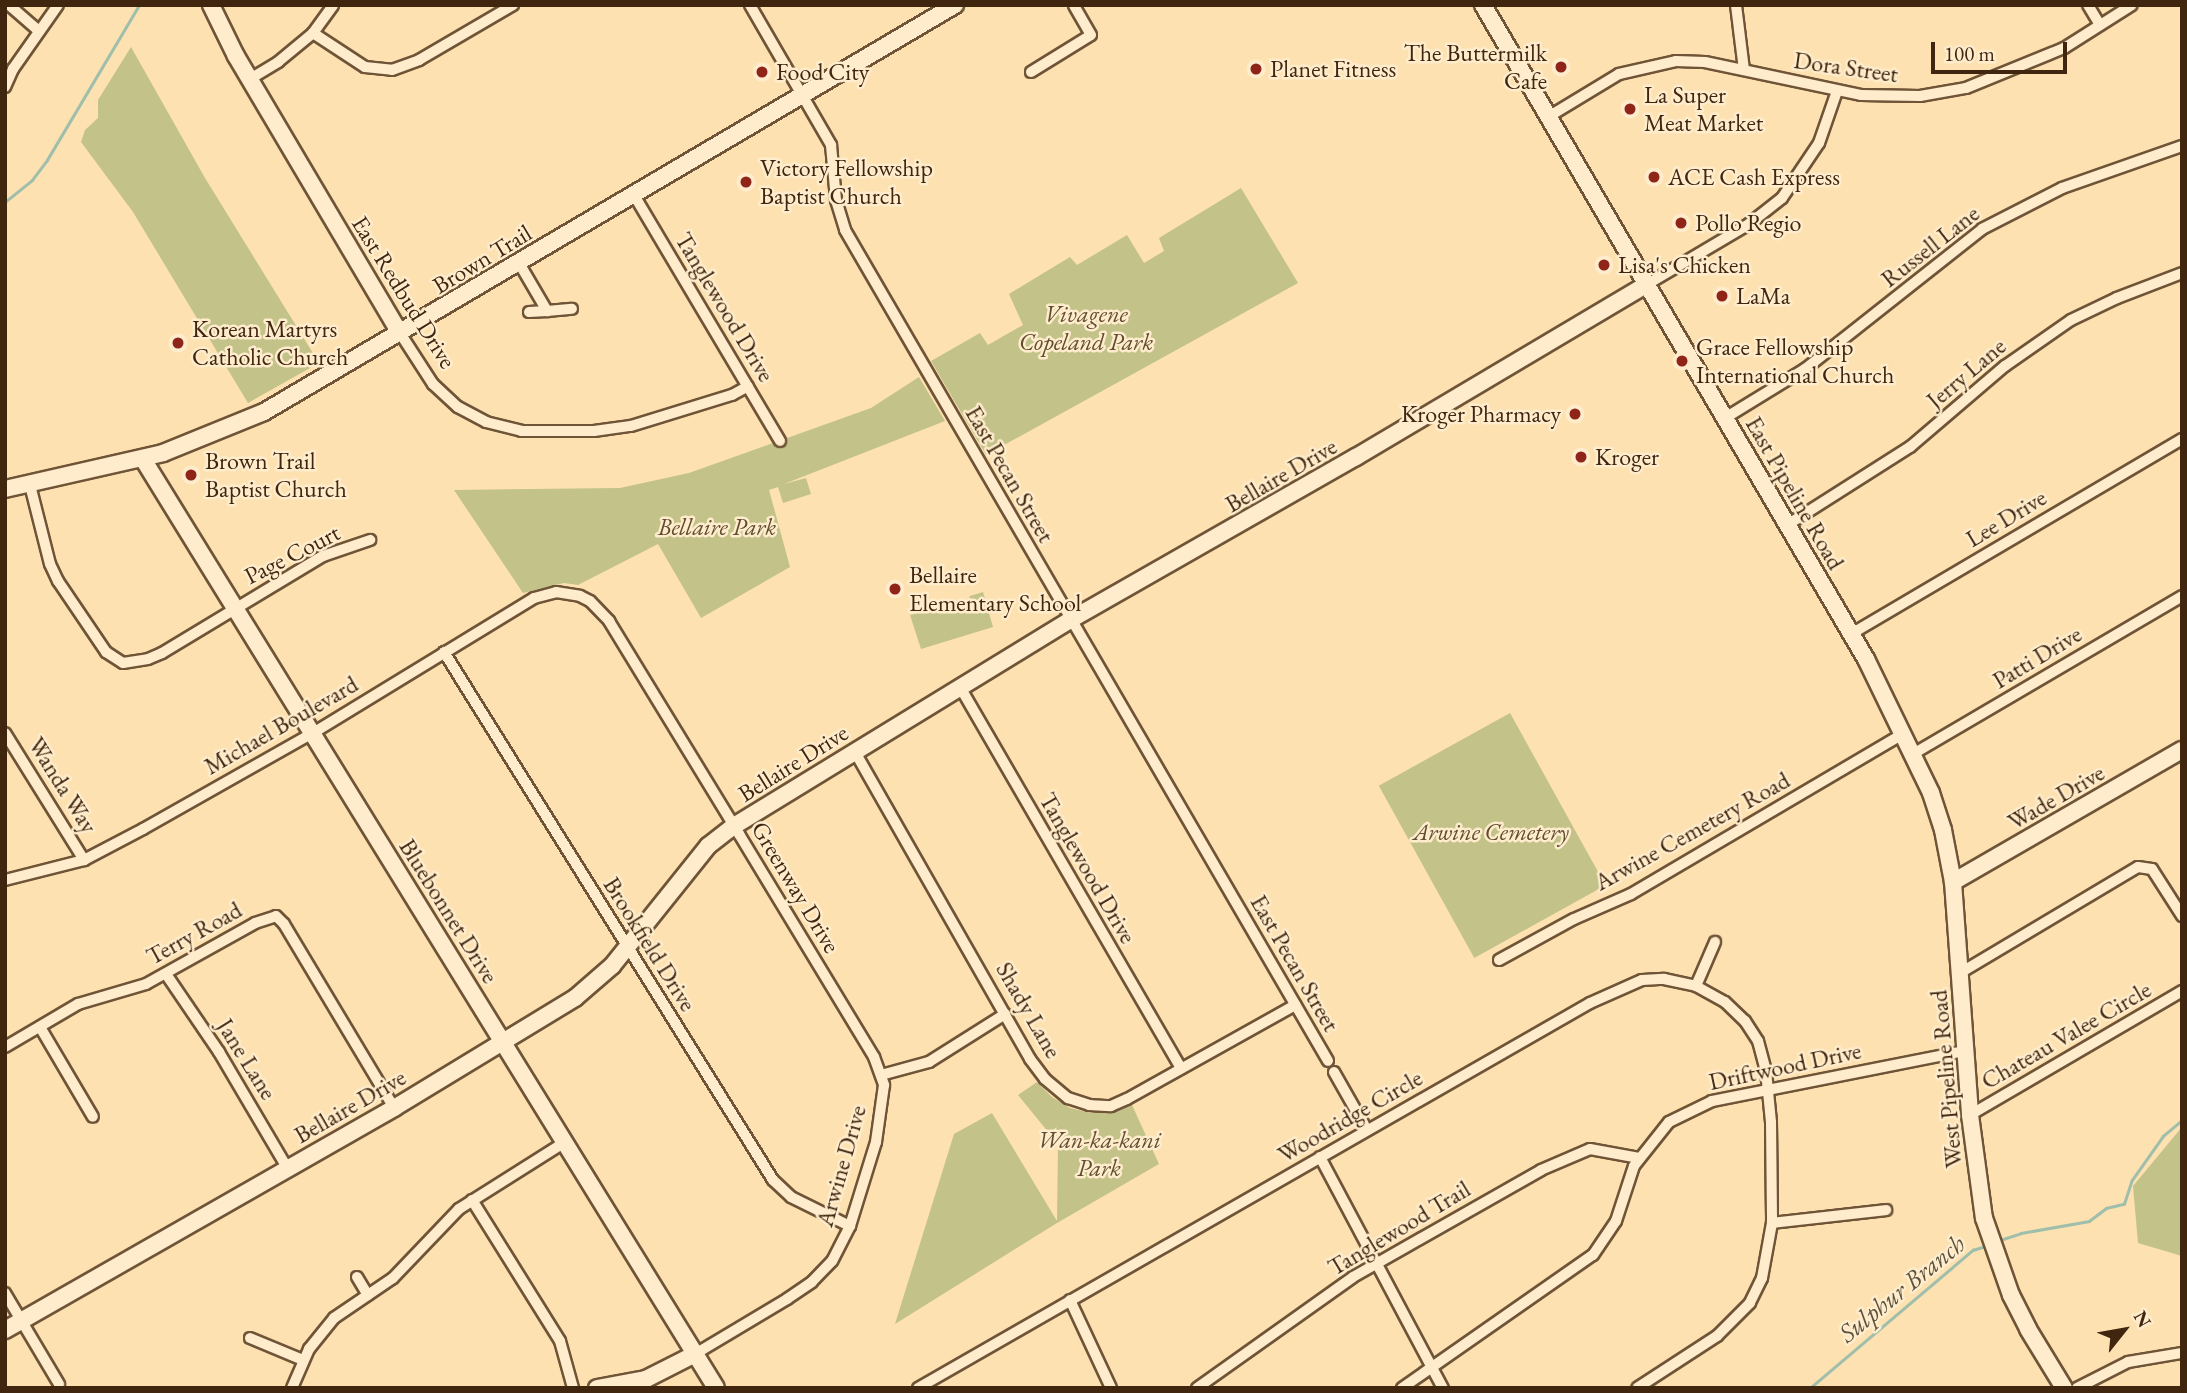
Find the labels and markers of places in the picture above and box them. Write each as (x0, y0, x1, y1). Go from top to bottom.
place label: The Buttermilk Cafe (1404, 39, 1547, 95)
place label: Planet Fitness (1270, 55, 1396, 83)
place label: Food City (776, 58, 869, 86)
marker: The Buttermilk Cafe (1553, 59, 1569, 75)
marker: Planet Fitness (1248, 61, 1264, 77)
marker: Food City (754, 64, 770, 80)
place label: La Super Meat Market (1644, 81, 1763, 137)
marker: La Super Meat Market (1622, 101, 1638, 117)
place label: Victory Fellowship Baptist Church (760, 154, 933, 210)
place label: ACE Cash Express (1668, 163, 1840, 191)
marker: ACE Cash Express (1646, 169, 1662, 185)
marker: Victory Fellowship Baptist Church (738, 174, 754, 190)
place label: Pollo Regio (1695, 209, 1801, 237)
marker: Pollo Regio (1673, 215, 1689, 231)
place label: Lisa's Chicken (1618, 251, 1751, 279)
marker: Lisa's Chicken (1596, 257, 1612, 273)
place label: LaMa (1736, 282, 1790, 310)
marker: LaMa (1714, 288, 1730, 304)
place label: Korean Martyrs Catholic Church (192, 315, 348, 371)
place label: Grace Fellowship International Church (1696, 333, 1894, 389)
marker: Korean Martyrs Catholic Church (170, 335, 186, 351)
marker: Grace Fellowship International Church (1674, 353, 1690, 369)
place label: Kroger Pharmacy (1401, 400, 1561, 428)
marker: Kroger Pharmacy (1567, 406, 1583, 422)
place label: Kroger (1595, 443, 1659, 471)
place label: Brown Trail Baptist Church (205, 447, 347, 503)
marker: Kroger (1573, 449, 1589, 465)
marker: Brown Trail Baptist Church (183, 467, 199, 483)
place label: Bellaire Elementary School (909, 561, 1081, 617)
marker: Bellaire Elementary School (887, 581, 903, 597)

